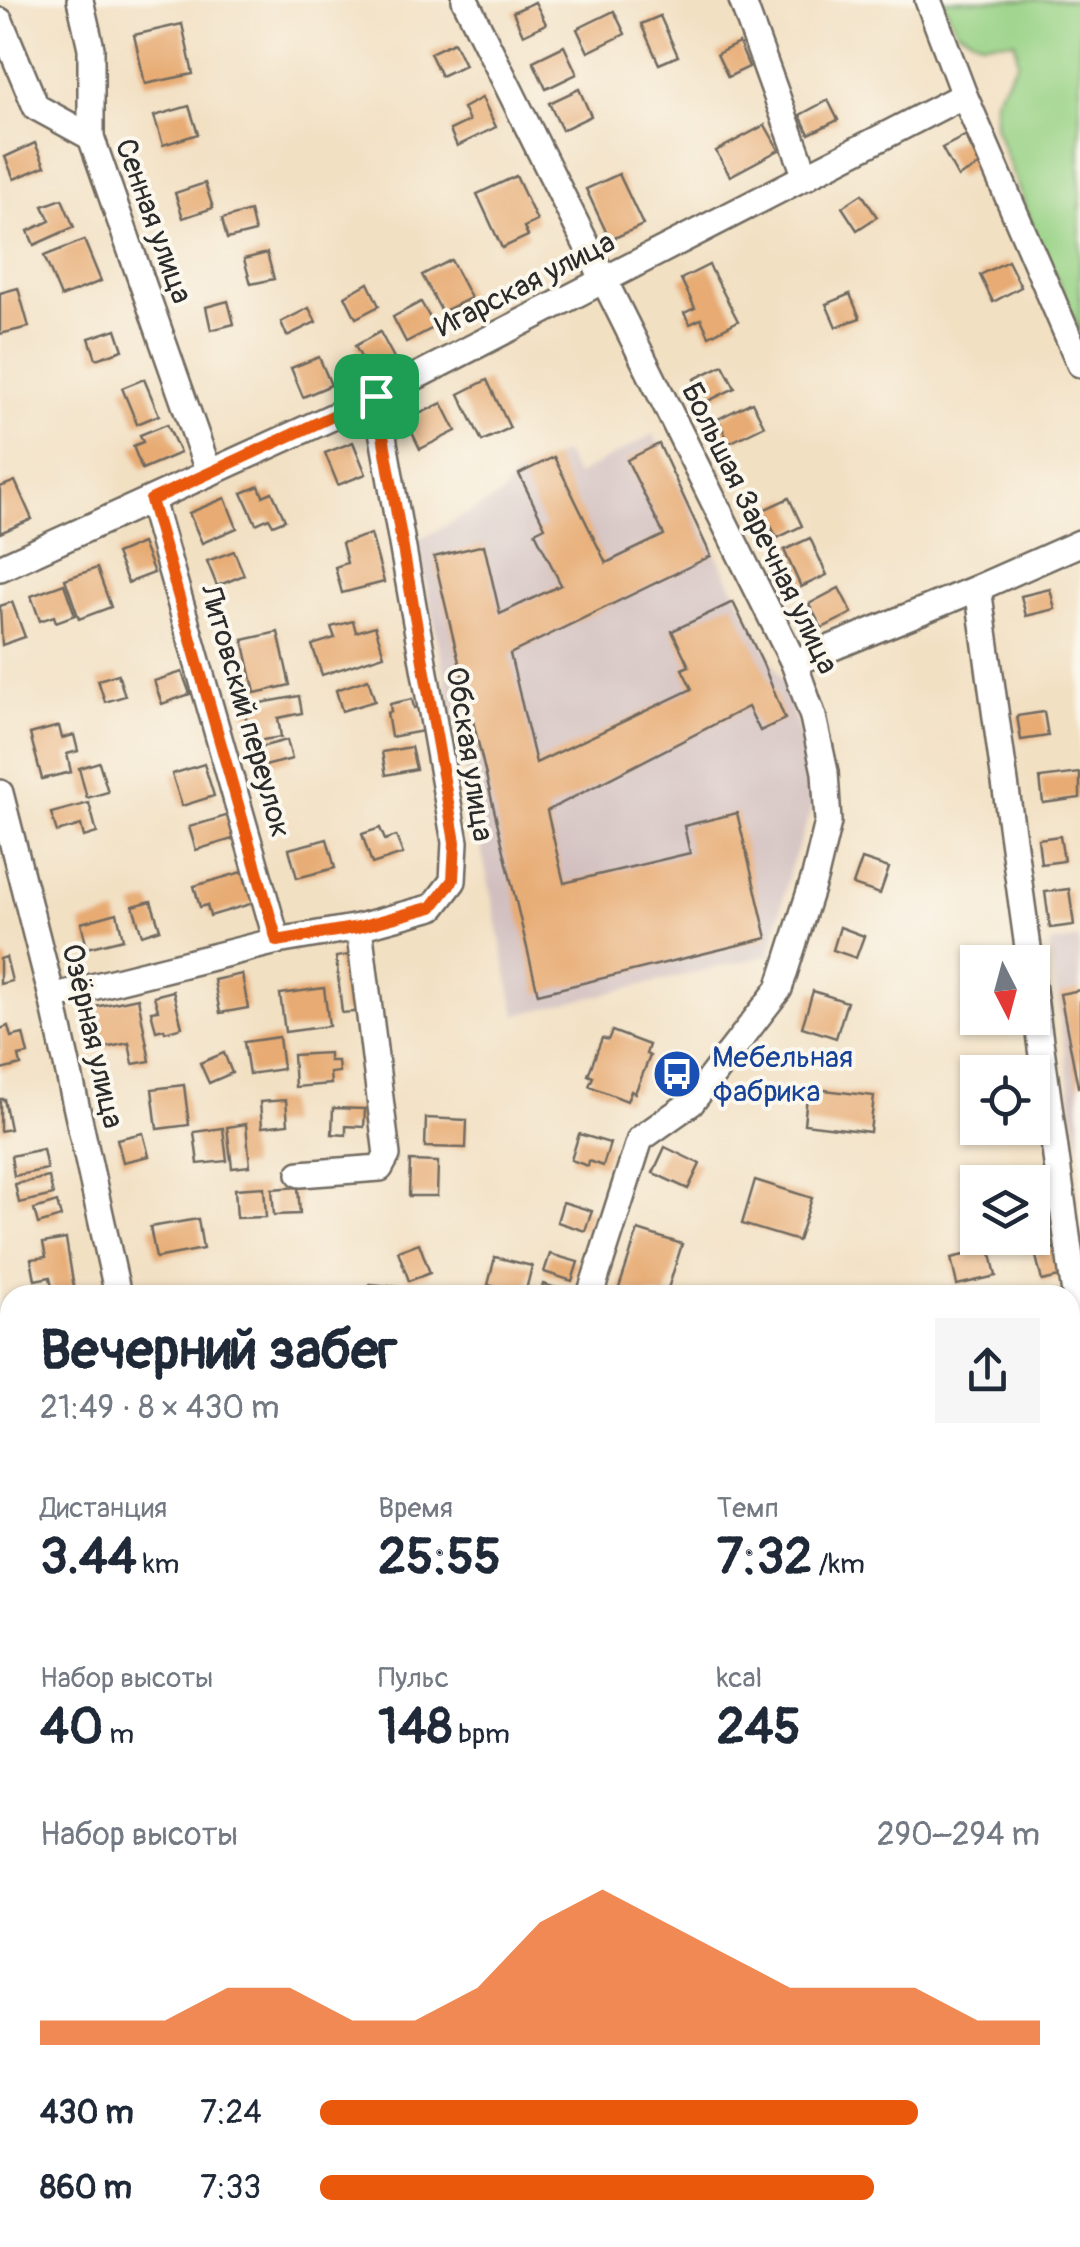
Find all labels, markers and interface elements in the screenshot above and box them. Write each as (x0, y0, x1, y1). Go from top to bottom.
street label: Сенная улица (107, 134, 200, 309)
street label: Игарская улица (429, 223, 621, 345)
pin (334, 354, 419, 439)
icon: arrive (349, 369, 404, 424)
street label: Большая Заречная улица (673, 376, 846, 680)
street label: Литовский переулок (191, 579, 299, 842)
street label: Обская улица (437, 664, 502, 844)
street label: Озёрная улица (53, 940, 132, 1132)
north arrow (960, 945, 1050, 1035)
map controls (960, 945, 1050, 1255)
place label: Мебельная фабрика (712, 1039, 853, 1110)
bus stop icon: Мебельная фабрика (651, 1048, 703, 1100)
button: locate (960, 1055, 1050, 1145)
button: layers (960, 1165, 1050, 1255)
text: Вечерний забег (40, 1316, 397, 1385)
button: share (935, 1318, 1040, 1423)
text: 21:49 · 8 × 430 m (40, 1388, 279, 1428)
text: Дистанция (40, 1491, 167, 1526)
text: Время (378, 1491, 453, 1526)
text: Темп (717, 1491, 779, 1526)
text: 3.44 (40, 1526, 137, 1589)
text: 25:55 (378, 1526, 501, 1589)
text: 7:32 (717, 1526, 812, 1589)
text: km (137, 1547, 179, 1582)
text: /km (812, 1547, 865, 1582)
text: Набор высоты (40, 1661, 213, 1696)
text: Пульс (378, 1661, 449, 1696)
text: kcal (717, 1661, 762, 1696)
text: 40 (40, 1696, 103, 1759)
text: 148 (378, 1696, 452, 1759)
text: 245 (717, 1696, 801, 1759)
text: m (103, 1717, 134, 1752)
text: bpm (452, 1717, 510, 1752)
text: Набор высоты (40, 1815, 238, 1855)
text: 290–294 m (877, 1815, 1040, 1855)
text: 430 m (40, 2093, 134, 2133)
text: 7:24 (200, 2093, 262, 2133)
text: 860 m (40, 2168, 132, 2208)
text: 7:33 (200, 2168, 261, 2208)

